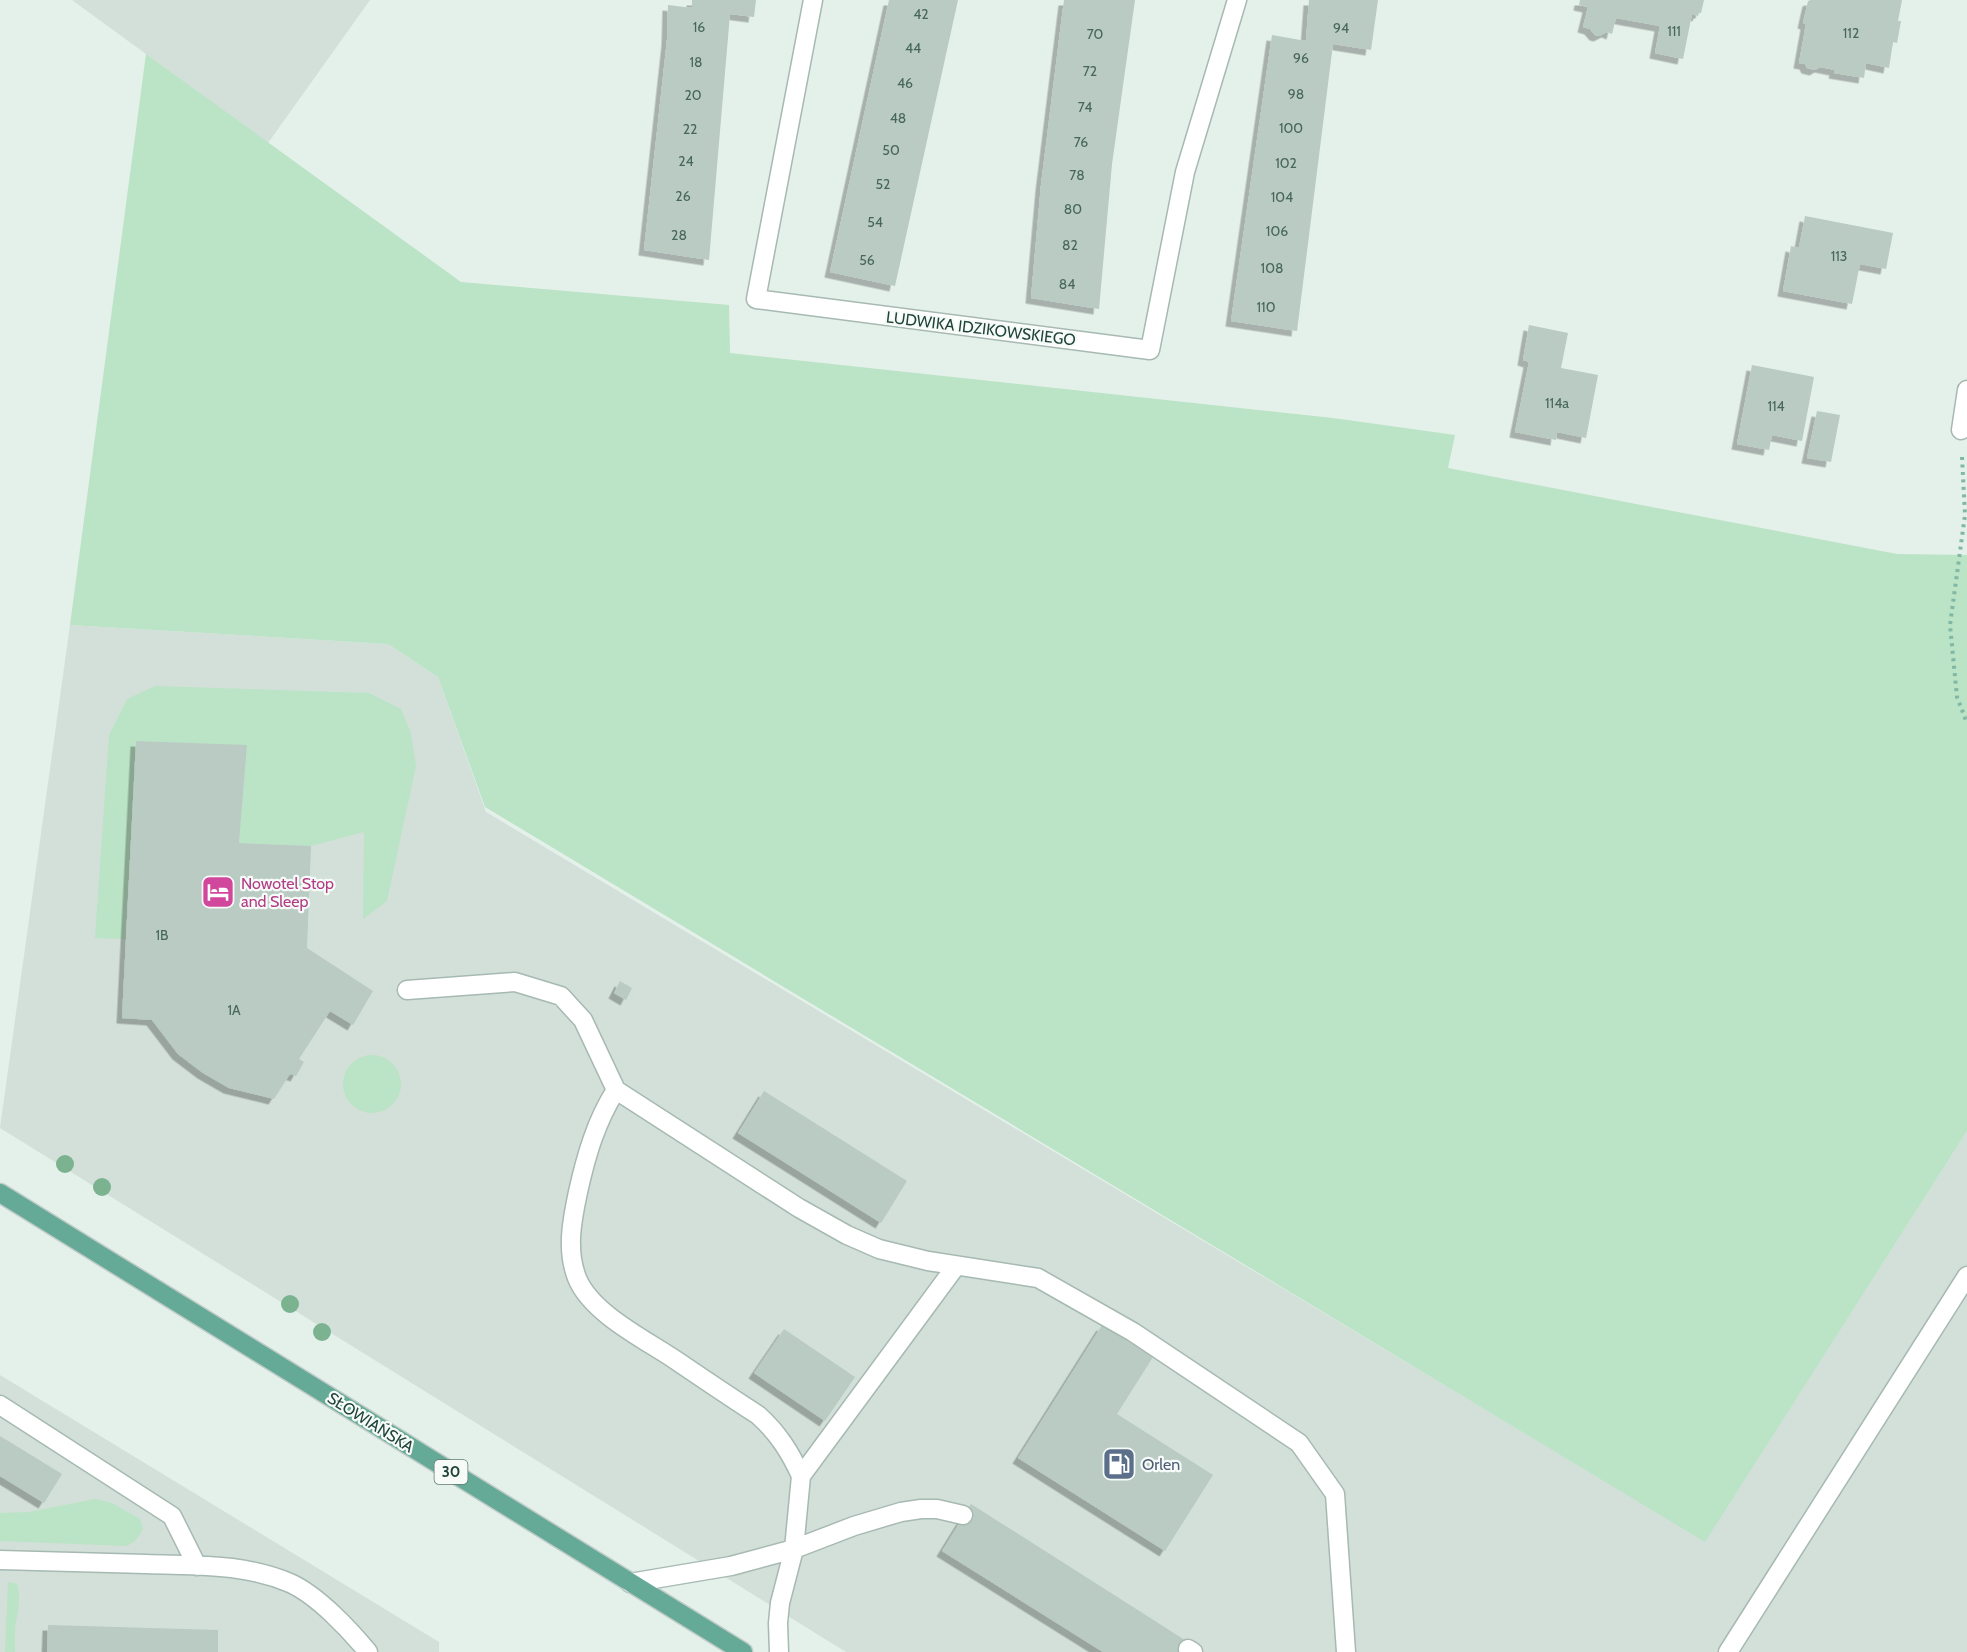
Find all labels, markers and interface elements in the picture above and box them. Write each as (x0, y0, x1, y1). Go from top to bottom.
house number: 42 (913, 5, 929, 23)
house number: 16 (693, 18, 705, 36)
house number: 94 (1333, 19, 1349, 37)
house number: 111 (1667, 22, 1681, 40)
house number: 112 (1843, 24, 1859, 42)
house number: 70 (1087, 25, 1104, 43)
house number: 44 (905, 39, 921, 57)
house number: 96 (1293, 49, 1309, 67)
house number: 18 (689, 53, 703, 71)
house number: 72 (1083, 62, 1097, 80)
house number: 46 (897, 74, 913, 92)
house number: 98 (1288, 85, 1304, 103)
house number: 20 (684, 86, 702, 104)
house number: 74 (1078, 98, 1092, 116)
house number: 48 (890, 109, 906, 127)
house number: 100 (1279, 119, 1303, 137)
house number: 22 (683, 120, 697, 138)
house number: 76 (1074, 133, 1088, 151)
house number: 50 (882, 141, 900, 159)
house number: 24 (678, 152, 694, 170)
house number: 102 (1275, 154, 1297, 172)
house number: 78 (1069, 166, 1085, 184)
house number: 52 (876, 175, 890, 193)
house number: 26 (675, 187, 691, 205)
house number: 104 (1271, 188, 1293, 206)
house number: 80 (1064, 200, 1082, 218)
house number: 54 (867, 213, 883, 231)
house number: 106 (1266, 222, 1288, 240)
house number: 28 (671, 226, 687, 244)
house number: 82 (1062, 236, 1078, 254)
house number: 113 (1831, 247, 1847, 265)
house number: 56 (859, 251, 875, 269)
house number: 108 (1261, 259, 1283, 277)
house number: 84 (1059, 275, 1075, 293)
house number: 110 (1257, 298, 1276, 316)
street label: LUDWIKA IDZIKOWSKIEGO (885, 307, 1077, 350)
house number: 114a (1545, 394, 1569, 412)
house number: 114 (1767, 397, 1785, 415)
hotel icon: Nowotel Stop and Sleep (200, 874, 236, 910)
place label: Nowotel Stop and Sleep (241, 874, 334, 911)
house number: 1B (156, 926, 168, 944)
house number: 1A (227, 1001, 241, 1019)
street label: SŁOWIAŃSKA (324, 1388, 418, 1457)
fuel station icon: Orlen (1101, 1446, 1137, 1482)
place label: Orlen (1142, 1455, 1180, 1474)
road number: 30 (434, 1460, 468, 1484)

